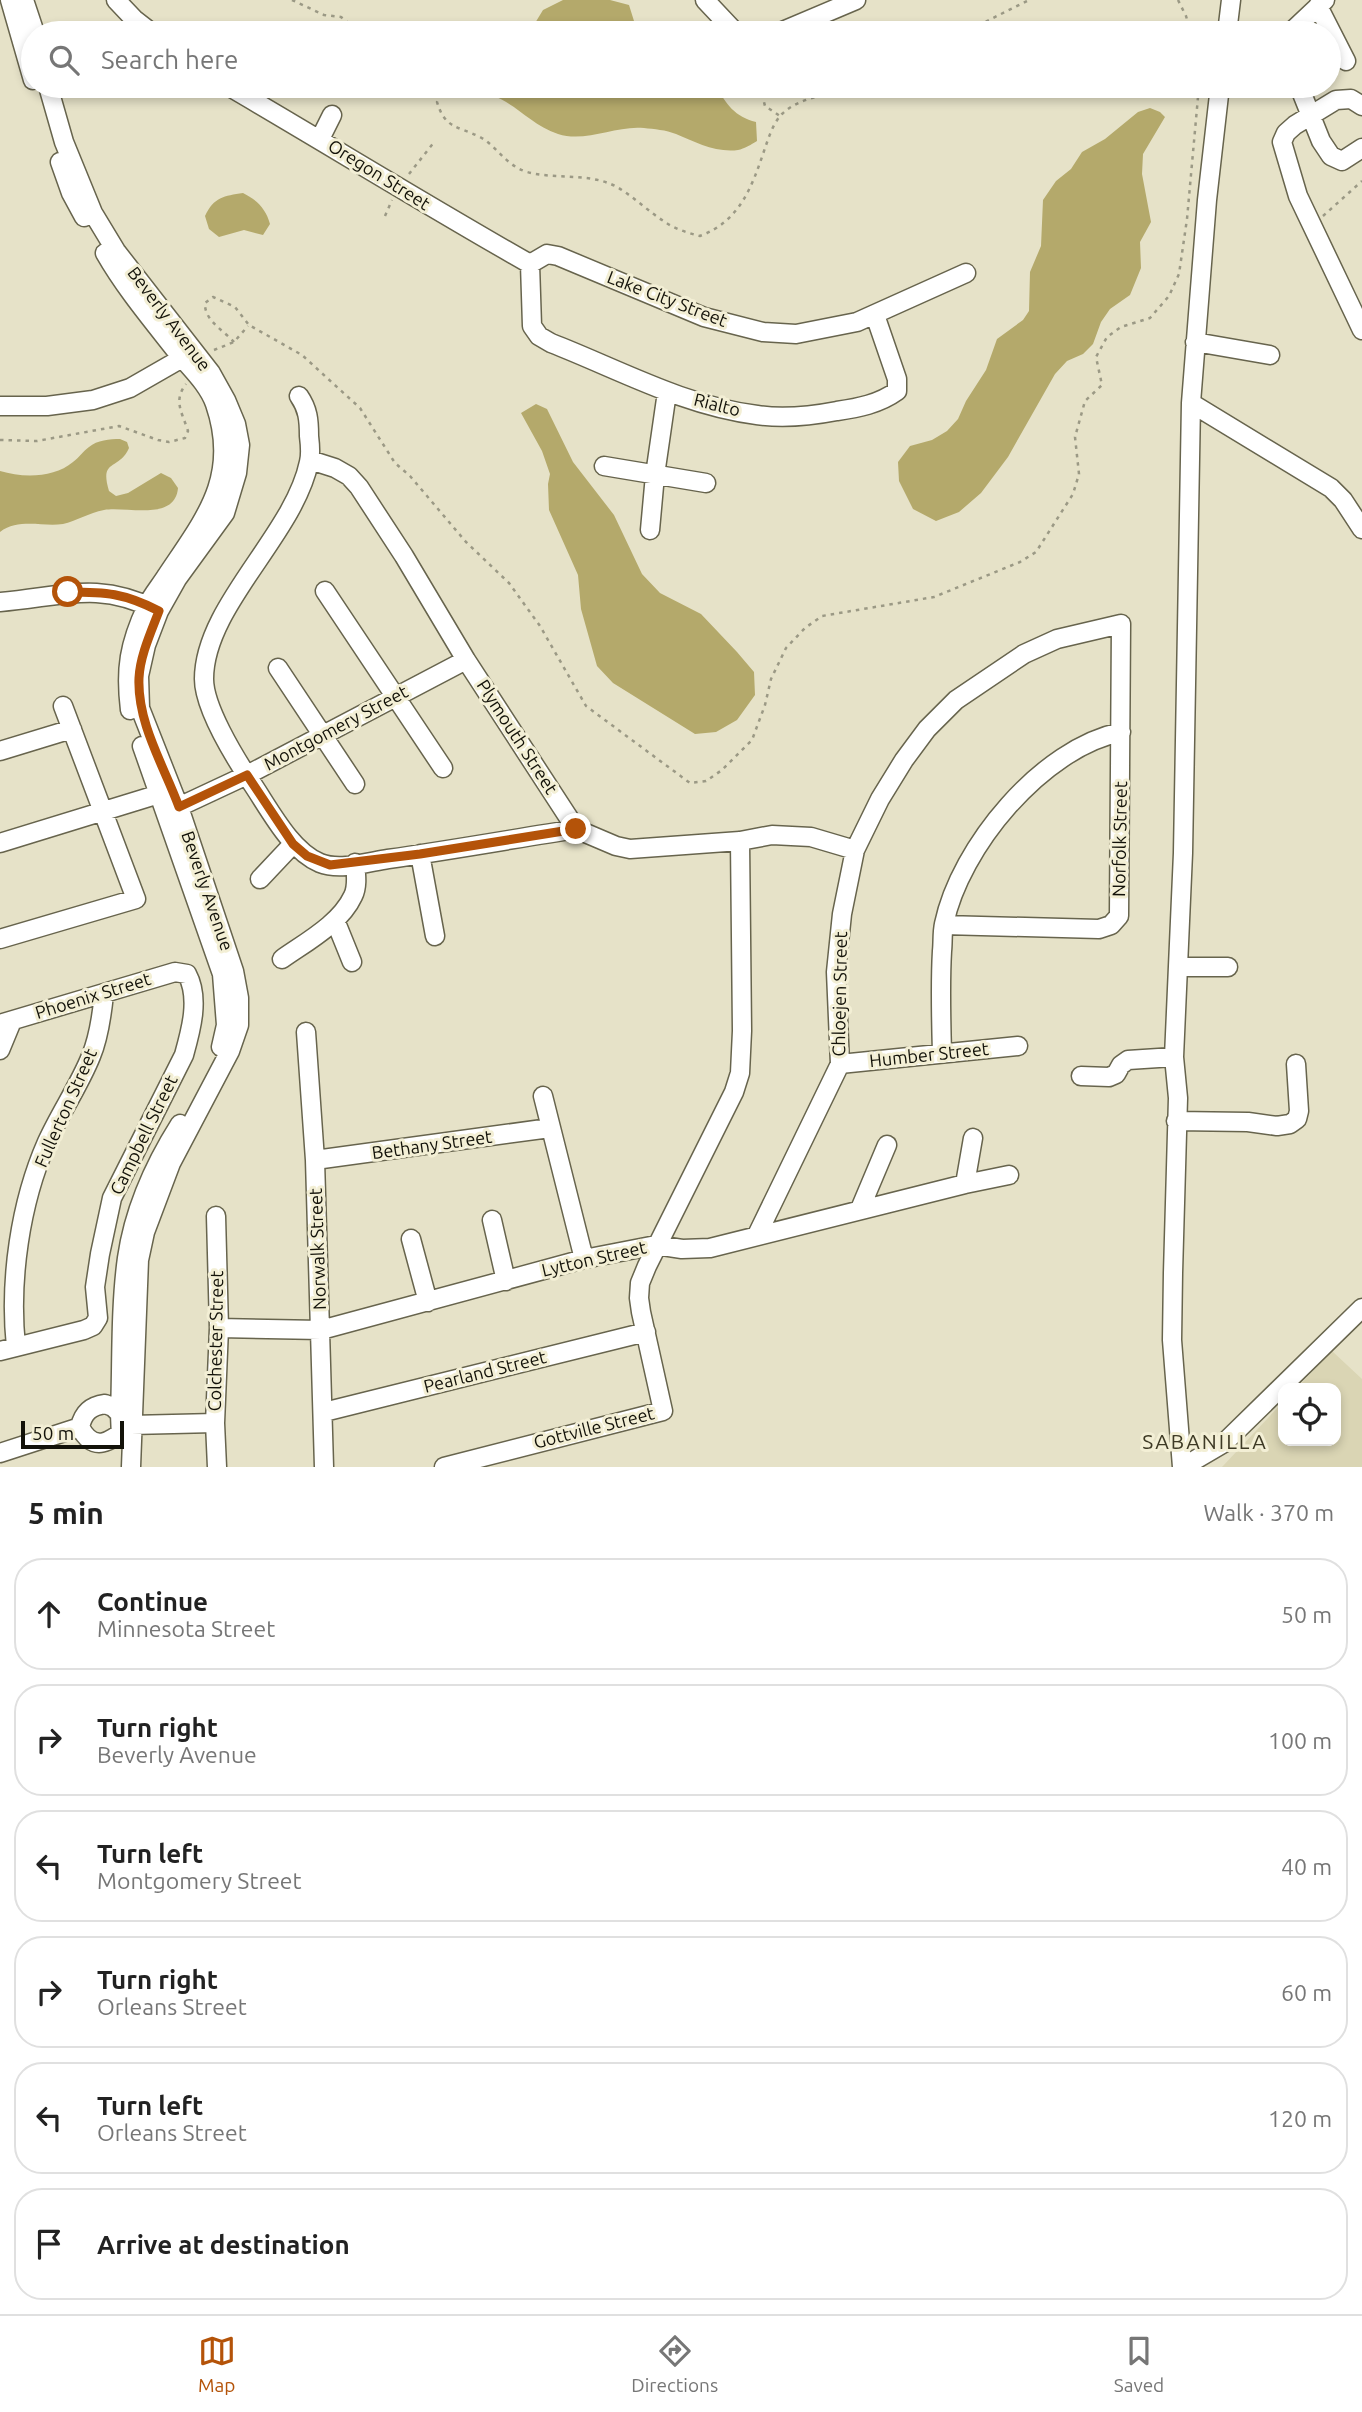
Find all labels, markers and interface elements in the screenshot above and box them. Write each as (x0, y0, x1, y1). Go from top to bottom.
search box (21, 21, 1341, 98)
icon: search (45, 41, 83, 79)
text: Search here (101, 45, 238, 74)
street label: Oregon Street (325, 135, 434, 213)
street label: Beverly Avenue (124, 262, 215, 374)
street label: Lake City Street (605, 266, 730, 330)
street label: Rialto (692, 389, 743, 419)
route start (52, 576, 83, 607)
street label: Plymouth Street (473, 676, 562, 797)
street label: Montgomery Street (260, 681, 411, 774)
street label: Norfolk Street (1108, 781, 1130, 897)
route end (560, 813, 591, 844)
street label: Beverly Avenue (178, 828, 238, 953)
street label: Chloejen Street (828, 931, 850, 1057)
street label: Phoenix Street (33, 968, 153, 1022)
street label: Humber Street (868, 1038, 990, 1070)
street label: Fullerton Street (30, 1045, 100, 1170)
street label: Campbell Street (105, 1071, 181, 1198)
street label: Bethany Street (370, 1126, 493, 1162)
street label: Norwalk Street (305, 1188, 329, 1310)
street label: Lytton Street (539, 1236, 648, 1280)
street label: Colchester Street (204, 1270, 226, 1412)
street label: Pearland Street (421, 1346, 548, 1396)
map controls (1278, 1383, 1341, 1446)
button: locate (1278, 1383, 1341, 1446)
street label: Gottville Street (531, 1402, 656, 1452)
scale bar (21, 1418, 124, 1450)
text: 50 m (32, 1422, 74, 1444)
district label: SABANILLA (1142, 1429, 1268, 1453)
text: 5 min (28, 1496, 104, 1530)
text: Walk · 370 m (1203, 1500, 1334, 1525)
text: Continue (97, 1587, 208, 1616)
icon: ahead (30, 1595, 68, 1633)
text: 50 m (1281, 1602, 1332, 1627)
text: Minnesota Street (97, 1616, 275, 1641)
text: Turn right (97, 1713, 218, 1742)
icon: right (30, 1721, 68, 1759)
text: 100 m (1268, 1728, 1332, 1753)
text: Beverly Avenue (97, 1742, 257, 1767)
text: Turn left (97, 1839, 203, 1868)
icon: left (30, 1847, 68, 1885)
text: 40 m (1281, 1854, 1332, 1879)
text: Montgomery Street (97, 1868, 302, 1893)
text: Turn right (97, 1965, 218, 1994)
icon: right (30, 1973, 68, 2011)
text: 60 m (1281, 1980, 1332, 2005)
text: Orleans Street (97, 1994, 247, 2019)
text: Turn left (97, 2091, 203, 2120)
icon: left (30, 2099, 68, 2137)
text: 120 m (1268, 2106, 1332, 2131)
text: Orleans Street (97, 2120, 247, 2145)
icon: arrive (30, 2225, 68, 2263)
text: Arrive at destination (97, 2230, 350, 2259)
tab: Map (198, 2332, 236, 2396)
tab: Directions (631, 2332, 718, 2396)
tab: Saved (1114, 2332, 1164, 2396)

